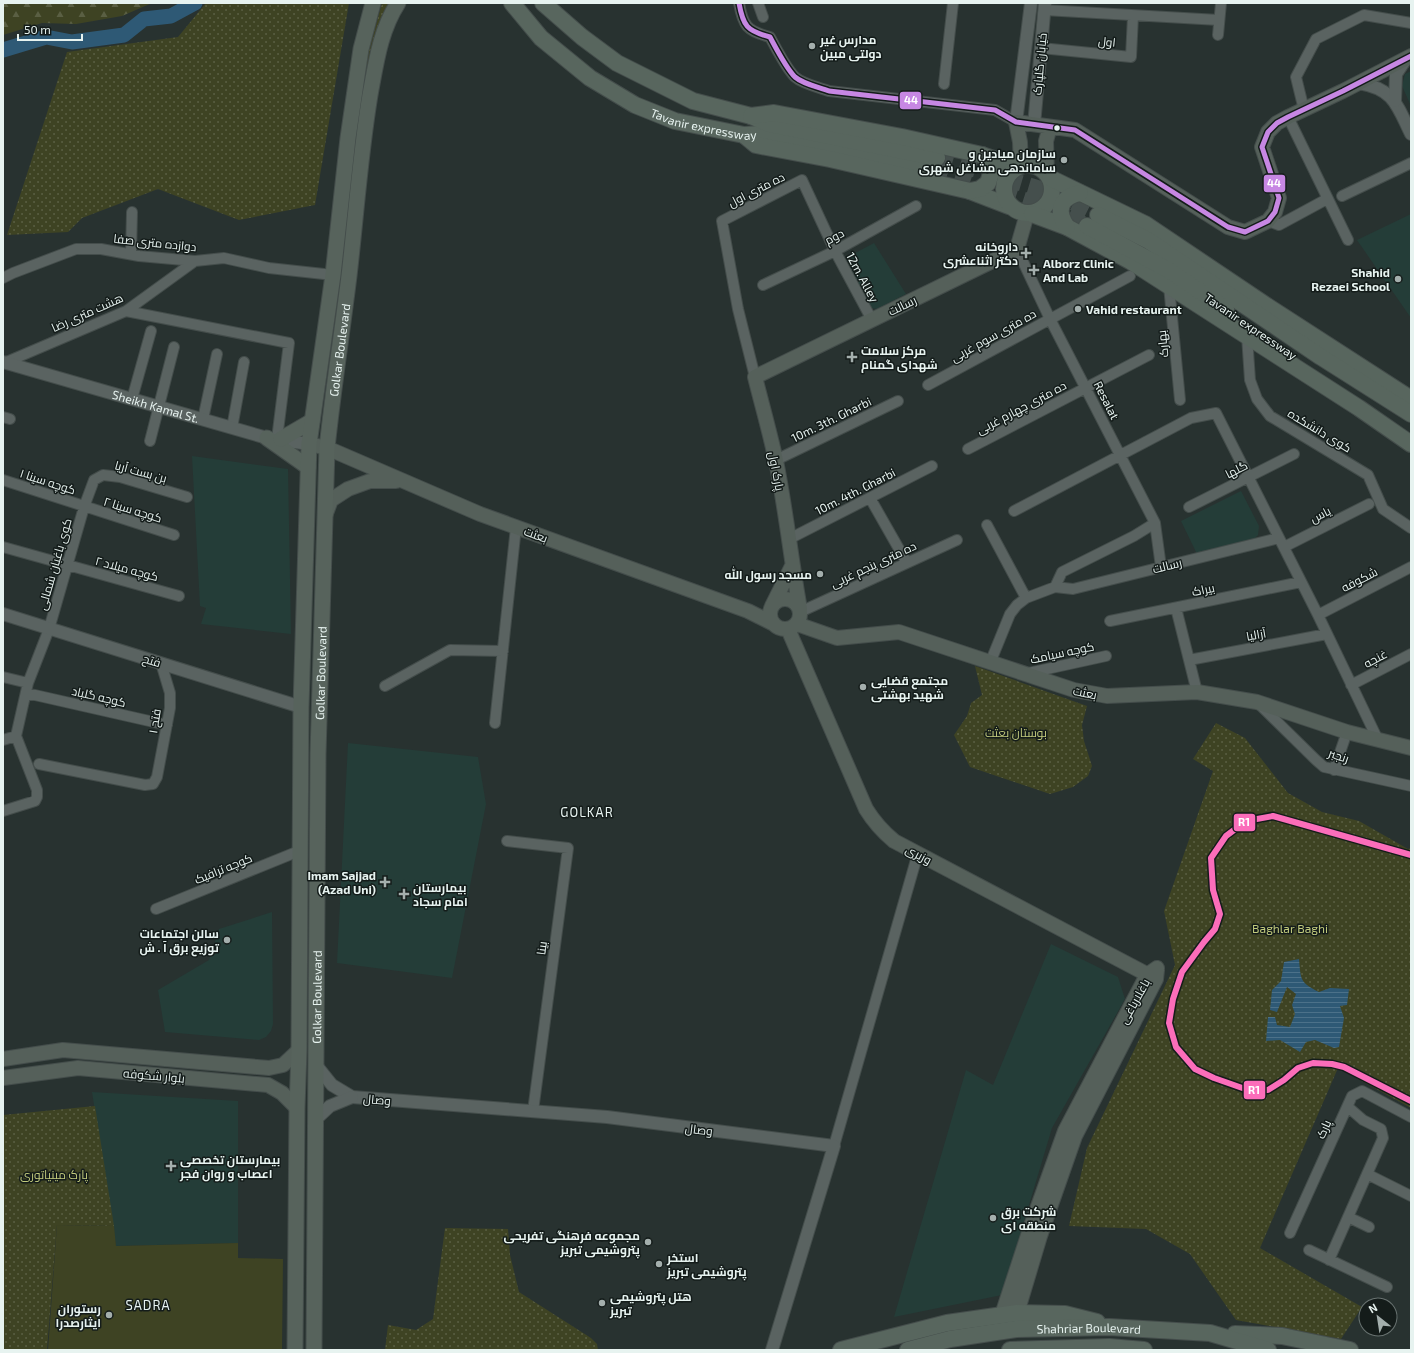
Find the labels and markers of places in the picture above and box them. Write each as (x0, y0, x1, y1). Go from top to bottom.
place label: مدارس غیر دولتی مبین (819, 32, 881, 62)
marker: مدارس غیر دولتی مبین (807, 41, 817, 51)
unlabelled marker (1052, 123, 1062, 133)
place label: سازمان میادین و ساماندهی مشاغل شهری (919, 146, 1056, 176)
marker: سازمان میادین و ساماندهی مشاغل شهری (1059, 155, 1069, 165)
place label: داروخانه دکتر اثناعشری (943, 239, 1018, 269)
marker: داروخانه دکتر اثناعشری (1021, 248, 1031, 258)
place label: Alborz Clinic And Lab (1043, 256, 1114, 284)
marker: Alborz Clinic And Lab (1028, 264, 1040, 276)
place label: Shahid Rezaei School (1311, 265, 1390, 293)
marker: Shahid Rezaei School (1393, 274, 1403, 284)
place label: Vahid restaurant (1086, 302, 1182, 316)
marker: Vahid restaurant (1073, 304, 1083, 314)
place label: مرکز سلامت شهدای گمنام (861, 343, 938, 373)
marker: مرکز سلامت شهدای گمنام (846, 351, 858, 363)
place label: مسجد رسول الله (725, 566, 812, 583)
marker: مسجد رسول الله (815, 569, 825, 579)
place label: مجتمع قضایی شهید بهشتی (871, 673, 948, 703)
marker: مجتمع قضایی شهید بهشتی (858, 682, 868, 692)
place label: Imam Sajjad (Azad Uni) (307, 868, 376, 896)
marker: Imam Sajjad (Azad Uni) (379, 876, 391, 888)
place label: بیمارستان امام سجاد (413, 880, 468, 910)
marker: بیمارستان امام سجاد (398, 888, 410, 900)
place label: سالن اجتماعات توزیع برق آ . ش (140, 926, 220, 957)
marker: سالن اجتماعات توزیع برق آ . ش (222, 935, 232, 945)
place label: بیمارستان تخصصی اعصاب و روان فجر (179, 1152, 280, 1182)
marker: بیمارستان تخصصی اعصاب و روان فجر (165, 1160, 177, 1172)
place label: شرکت برق منطقه ای (1001, 1204, 1056, 1234)
marker: شرکت برق منطقه ای (988, 1213, 998, 1223)
place label: مجموعه فرهنگی تفریحی پتروشیمی تبریز (503, 1228, 641, 1259)
marker: مجموعه فرهنگی تفریحی پتروشیمی تبریز (643, 1237, 653, 1247)
place label: استخر پتروشیمی تبریز (666, 1250, 747, 1281)
marker: استخر پتروشیمی تبریز (654, 1259, 664, 1269)
place label: هتل پتروشیمی تبریز (609, 1289, 692, 1319)
marker: هتل پتروشیمی تبریز (597, 1298, 607, 1308)
place label: رستوران ایثارصدرا (56, 1301, 101, 1331)
marker: رستوران ایثارصدرا (104, 1310, 114, 1320)

